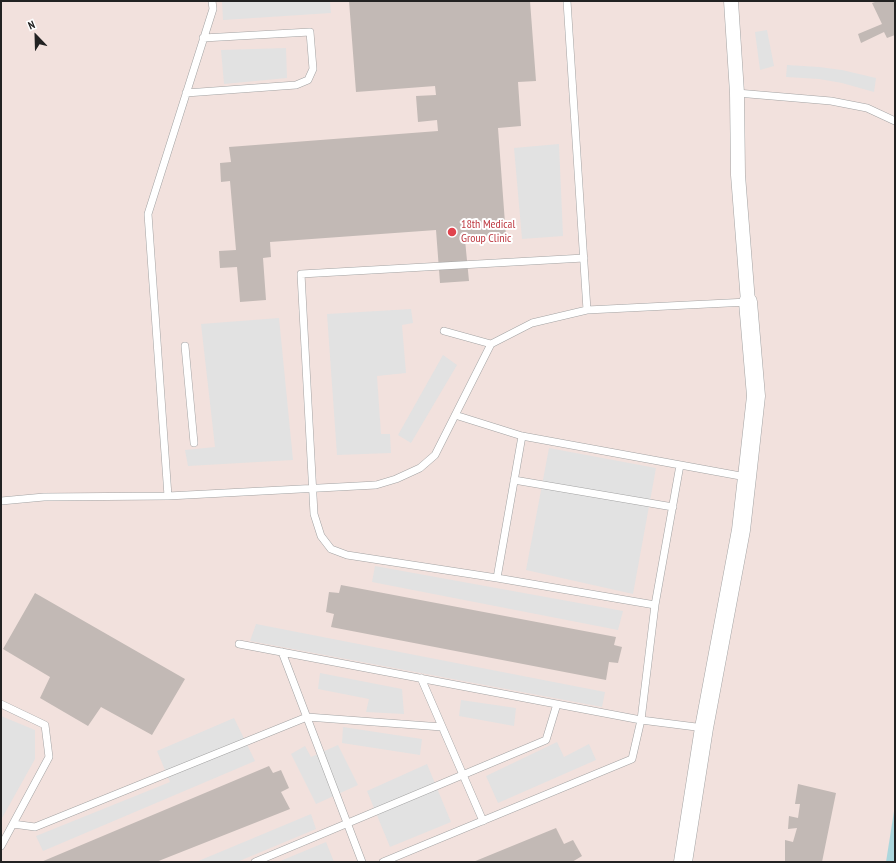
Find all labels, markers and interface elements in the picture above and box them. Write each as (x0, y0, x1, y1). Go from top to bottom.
north arrow (16, 16, 56, 56)
text: N (26, 17, 37, 33)
place label: 18th Medical Group Clinic (461, 218, 515, 246)
marker: 18th Medical Group Clinic (446, 226, 458, 238)

